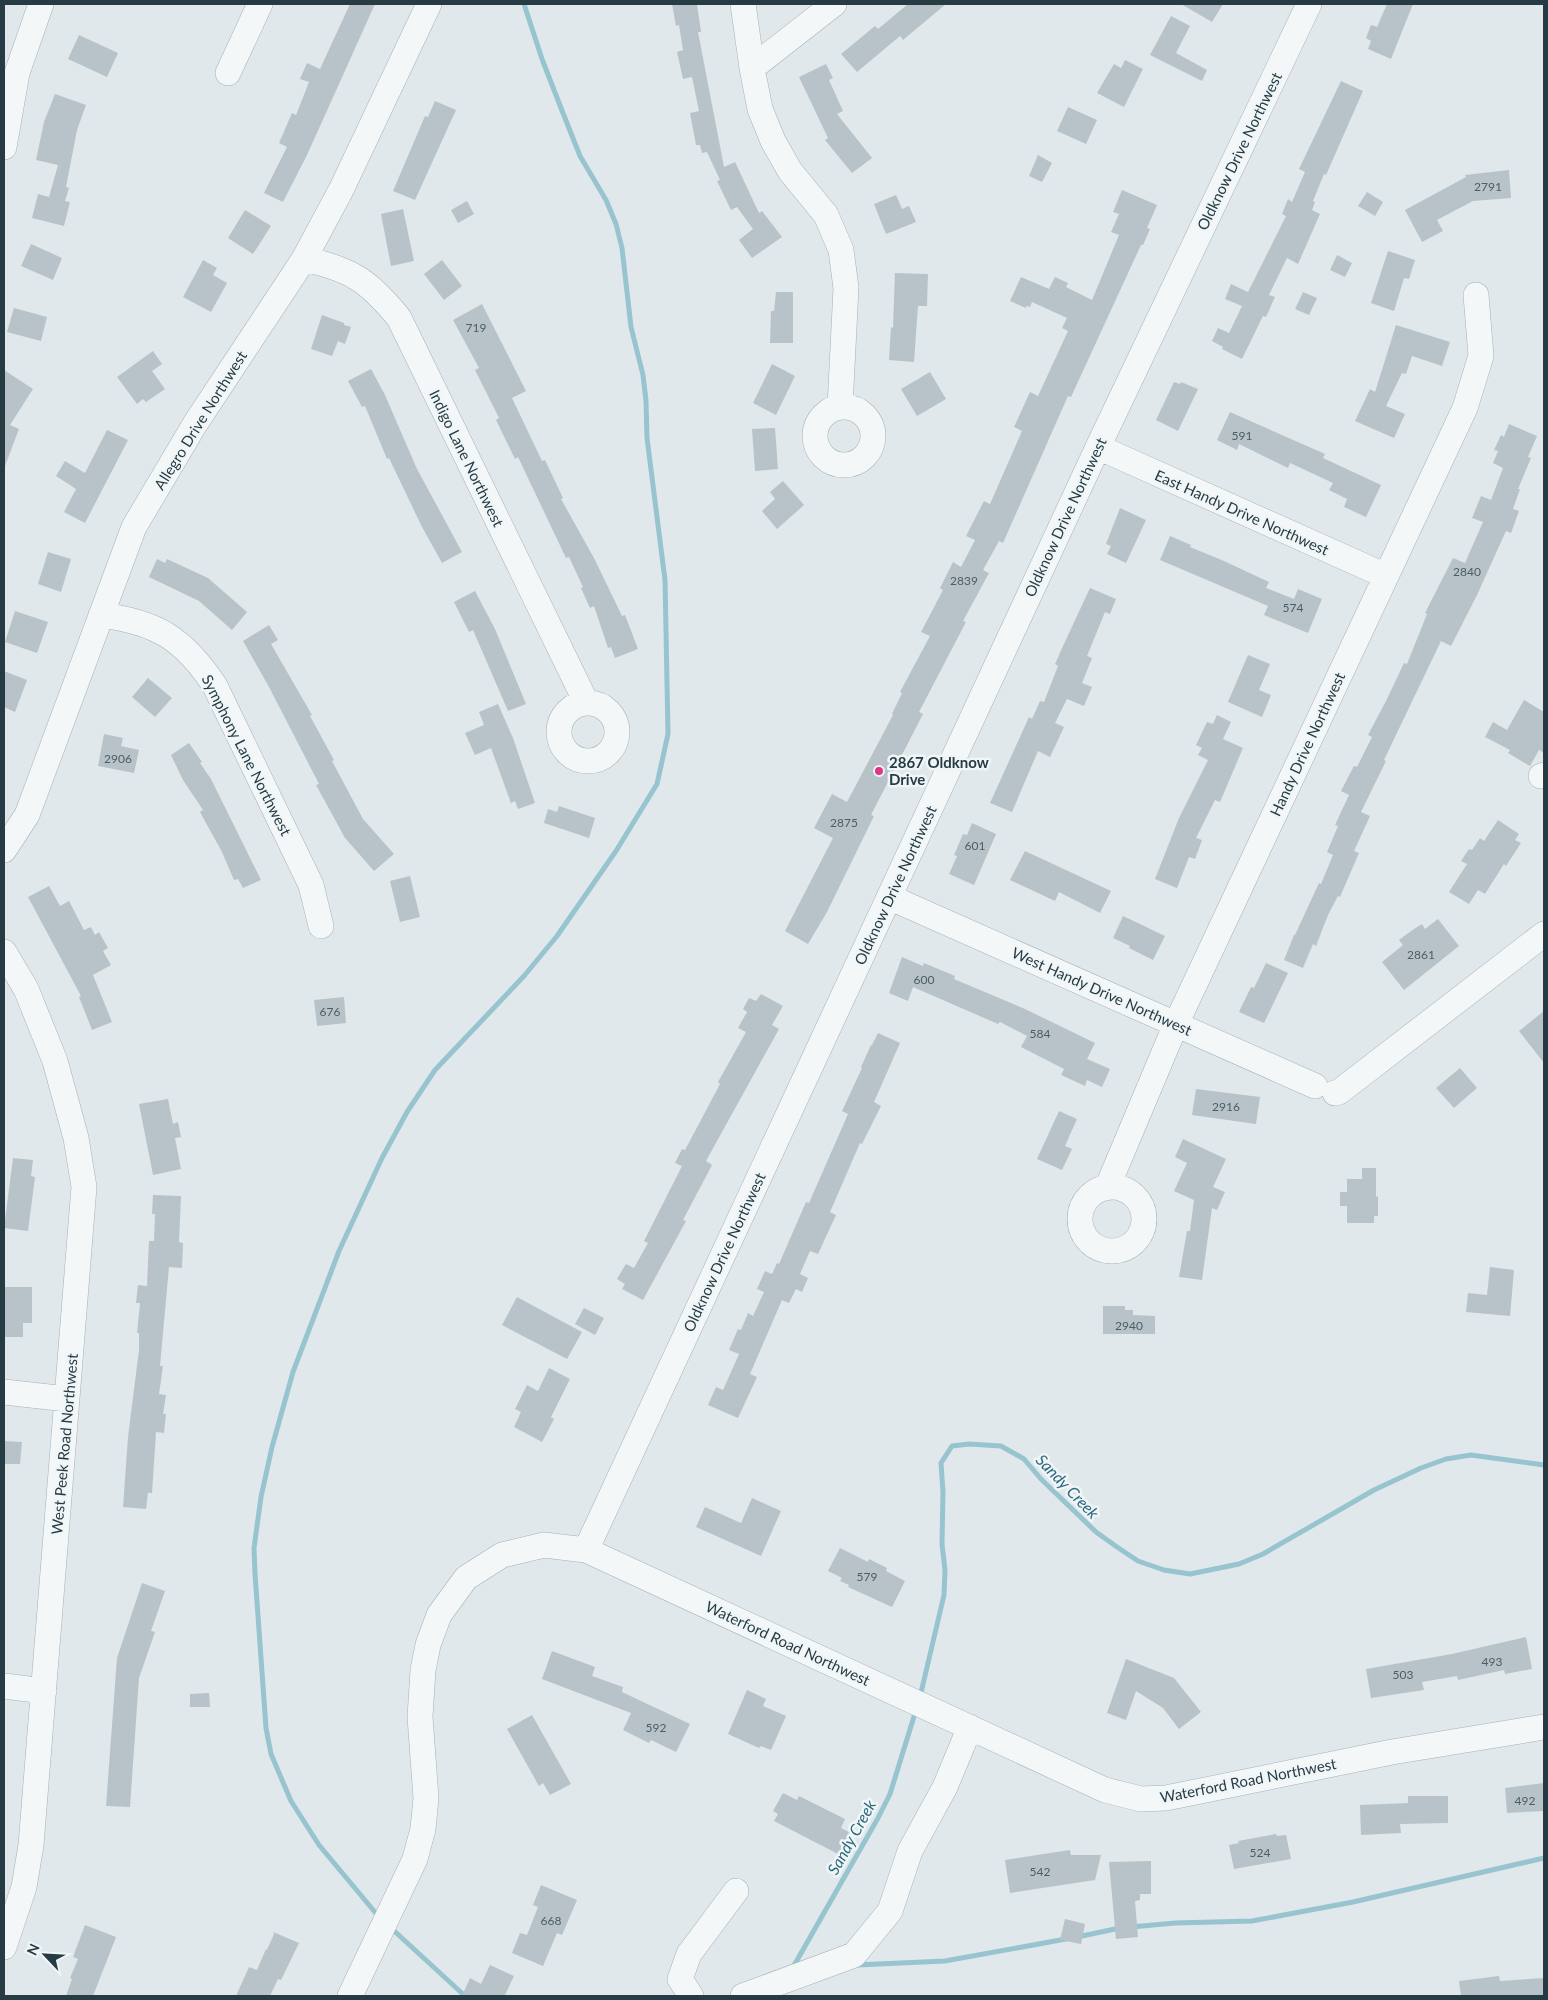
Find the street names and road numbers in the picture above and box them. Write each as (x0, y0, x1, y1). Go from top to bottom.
street label: Oldknow Drive Northwest (1193, 69, 1285, 233)
street label: Allegro Drive Northwest (150, 347, 250, 493)
street label: Indigo Lane Northwest (426, 387, 508, 530)
street label: Oldknow Drive Northwest (1020, 434, 1110, 599)
street label: East Handy Drive Northwest (1152, 465, 1332, 559)
street label: Handy Drive Northwest (1266, 669, 1349, 819)
street label: Symphony Lane Northwest (199, 672, 296, 839)
street label: Oldknow Drive Northwest (850, 802, 940, 967)
street label: West Handy Drive Northwest (1009, 943, 1195, 1039)
street label: Oldknow Drive Northwest (679, 1169, 769, 1334)
street label: West Peek Road Northwest (47, 1352, 81, 1535)
street label: Waterford Road Northwest (703, 1597, 874, 1689)
street label: Waterford Road Northwest (1158, 1754, 1338, 1806)

